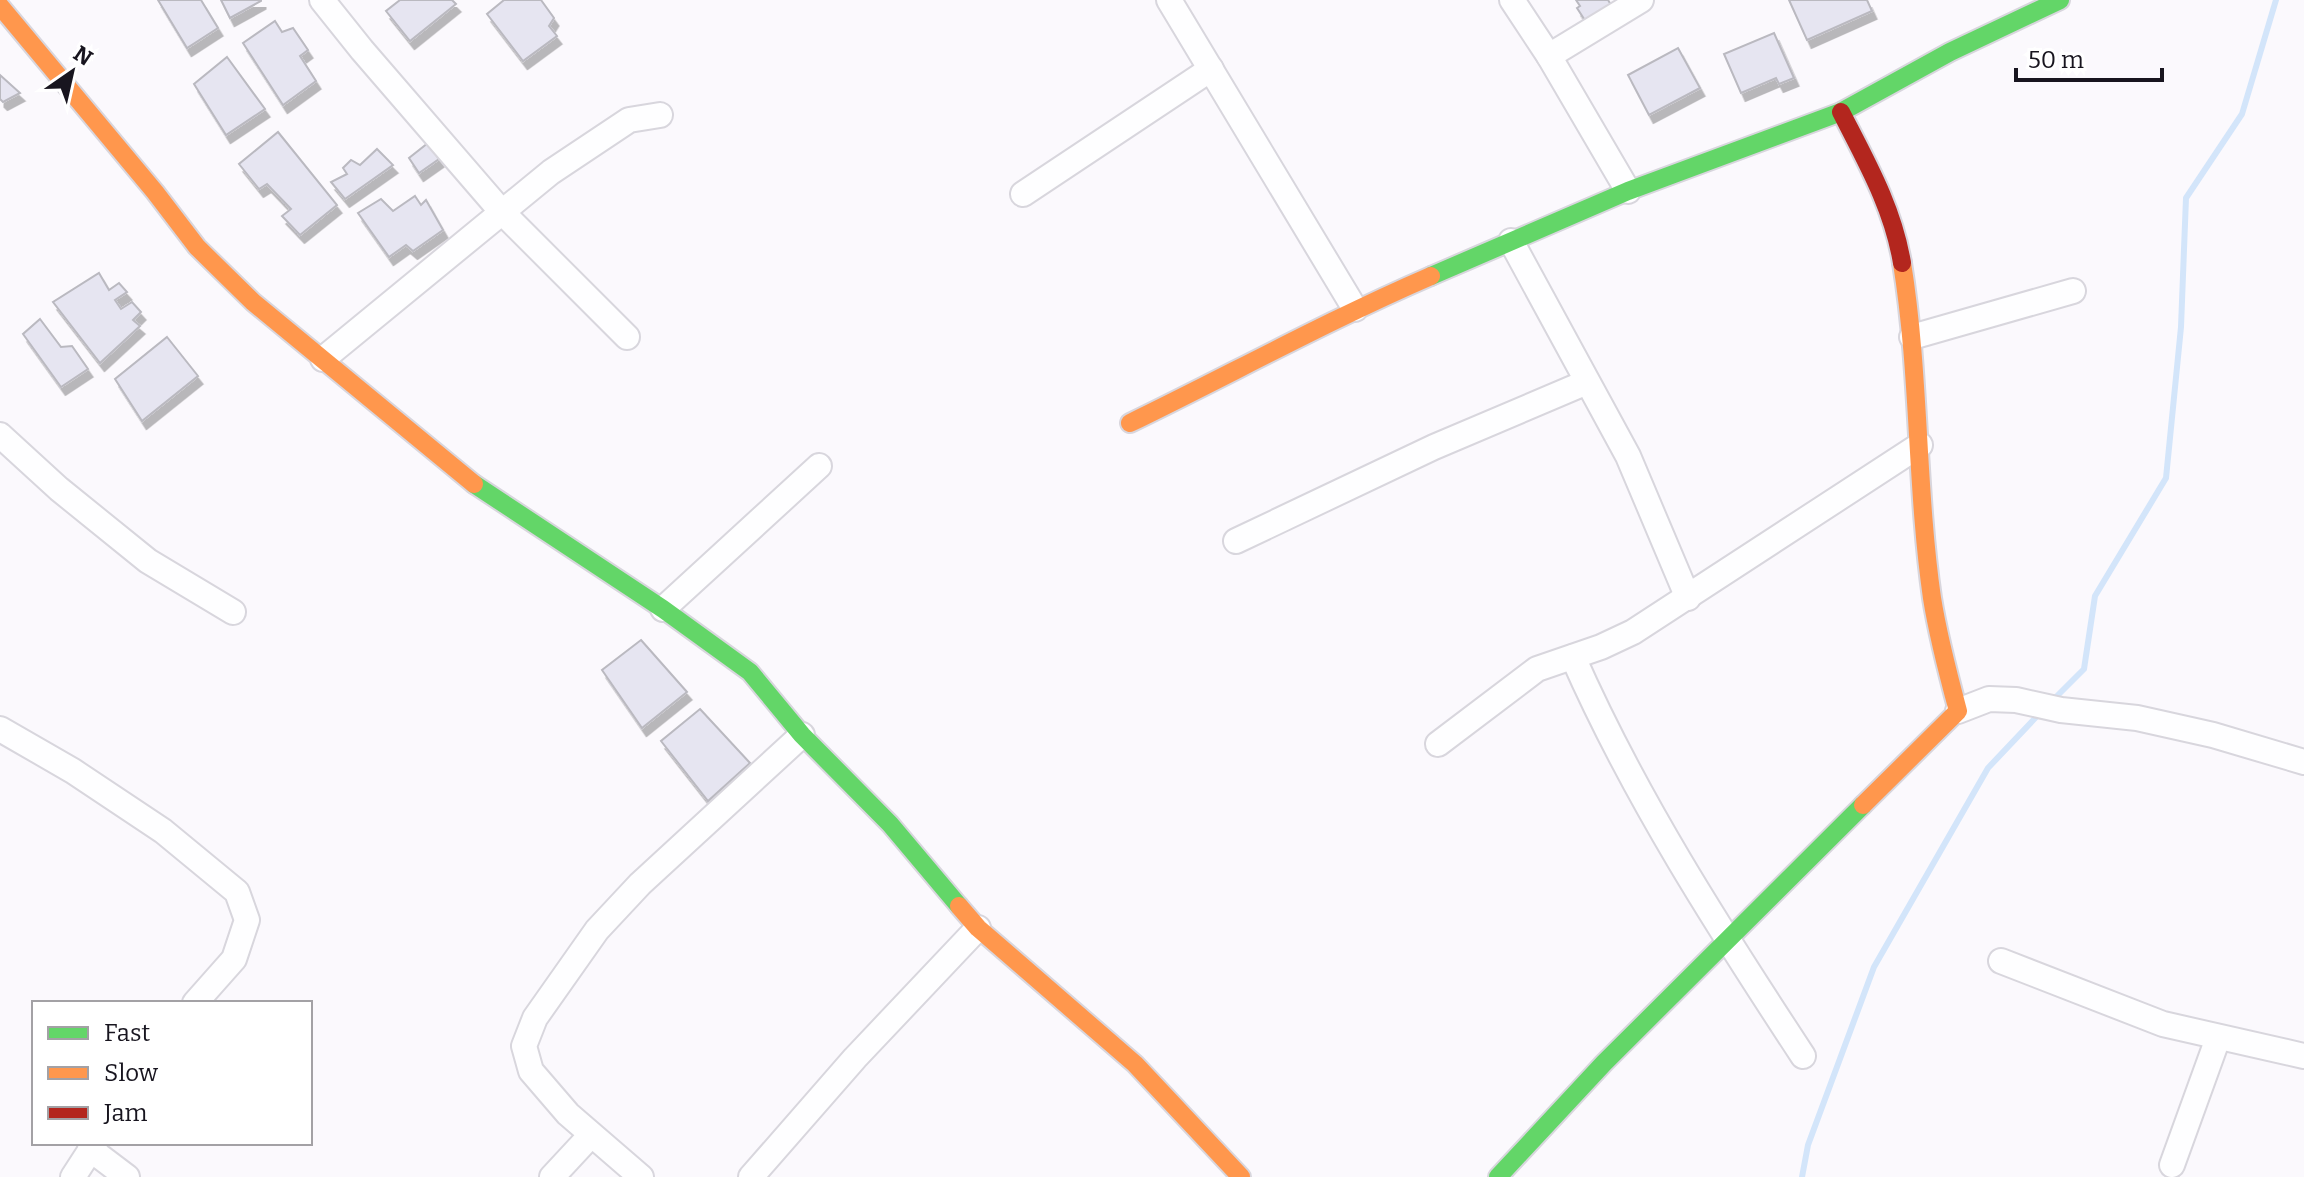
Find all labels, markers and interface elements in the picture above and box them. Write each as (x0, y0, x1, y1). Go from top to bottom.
north arrow (32, 32, 112, 112)
scale bar (2016, 32, 2162, 82)
text: N (68, 40, 98, 72)
text: 50 m (2028, 46, 2084, 74)
legend (32, 1001, 312, 1145)
text: Fast (104, 1019, 150, 1047)
text: Slow (104, 1059, 159, 1087)
text: Jam (103, 1099, 148, 1127)

